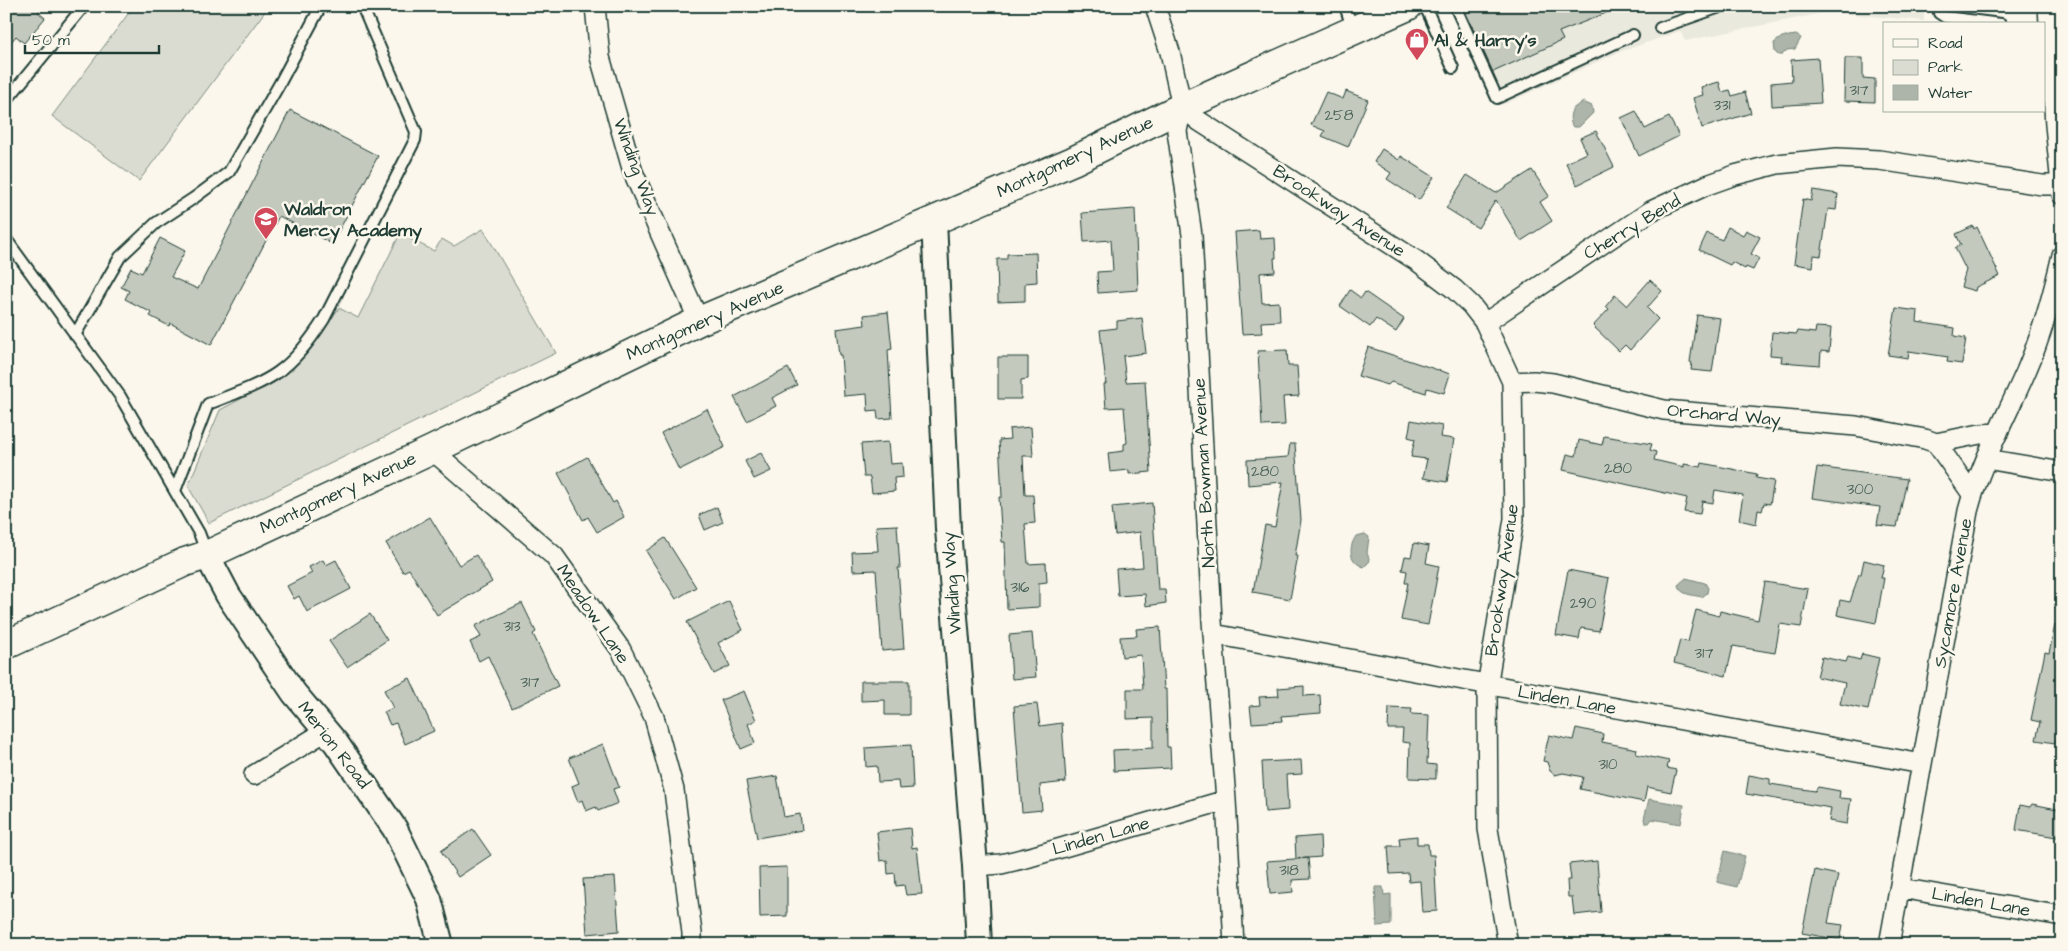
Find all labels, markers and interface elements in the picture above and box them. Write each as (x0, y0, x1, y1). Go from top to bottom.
scale bar (25, 22, 159, 54)
legend (1883, 22, 2046, 112)
shop icon: Al & Harry's (1404, 27, 1430, 61)
place label: Al & Harry's (1434, 28, 1537, 54)
text: 50 m (32, 30, 70, 51)
text: Road (1928, 33, 1963, 54)
text: Park (1928, 57, 1963, 78)
house number: 317 (1850, 80, 1868, 101)
text: Water (1928, 83, 1972, 104)
house number: 331 (1713, 95, 1731, 116)
house number: 258 (1325, 105, 1354, 126)
street label: Montgomery Avenue (993, 110, 1158, 205)
street label: Winding Way (606, 115, 665, 220)
street label: Brookway Avenue (1267, 159, 1410, 264)
street label: Cherry Bend (1579, 188, 1686, 267)
place label: Waldron Mercy Academy (283, 197, 422, 244)
school or university icon: Waldron Mercy Academy (253, 206, 279, 240)
street label: Montgomery Avenue (622, 275, 788, 368)
street label: North Bowman Avenue (1187, 377, 1221, 569)
street label: Orchard Way (1666, 398, 1782, 433)
street label: Montgomery Avenue (256, 446, 421, 541)
house number: 280 (1604, 458, 1632, 479)
house number: 280 (1251, 461, 1279, 482)
house number: 300 (1847, 479, 1874, 500)
street label: Brookway Avenue (1479, 502, 1526, 658)
street label: Sycamore Avenue (1928, 516, 1979, 670)
street label: Winding Way (936, 531, 969, 635)
street label: Meadow Lane (550, 559, 636, 669)
house number: 316 (1011, 577, 1030, 598)
house number: 290 (1570, 593, 1597, 614)
house number: 313 (503, 616, 521, 637)
house number: 317 (1695, 643, 1713, 664)
house number: 317 (521, 672, 539, 693)
street label: Linden Lane (1516, 679, 1619, 721)
street label: Merion Road (292, 696, 376, 794)
house number: 310 (1598, 754, 1618, 775)
street label: Linden Lane (1050, 810, 1153, 862)
house number: 318 (1279, 860, 1299, 881)
street label: Linden Lane (1930, 881, 2033, 923)

